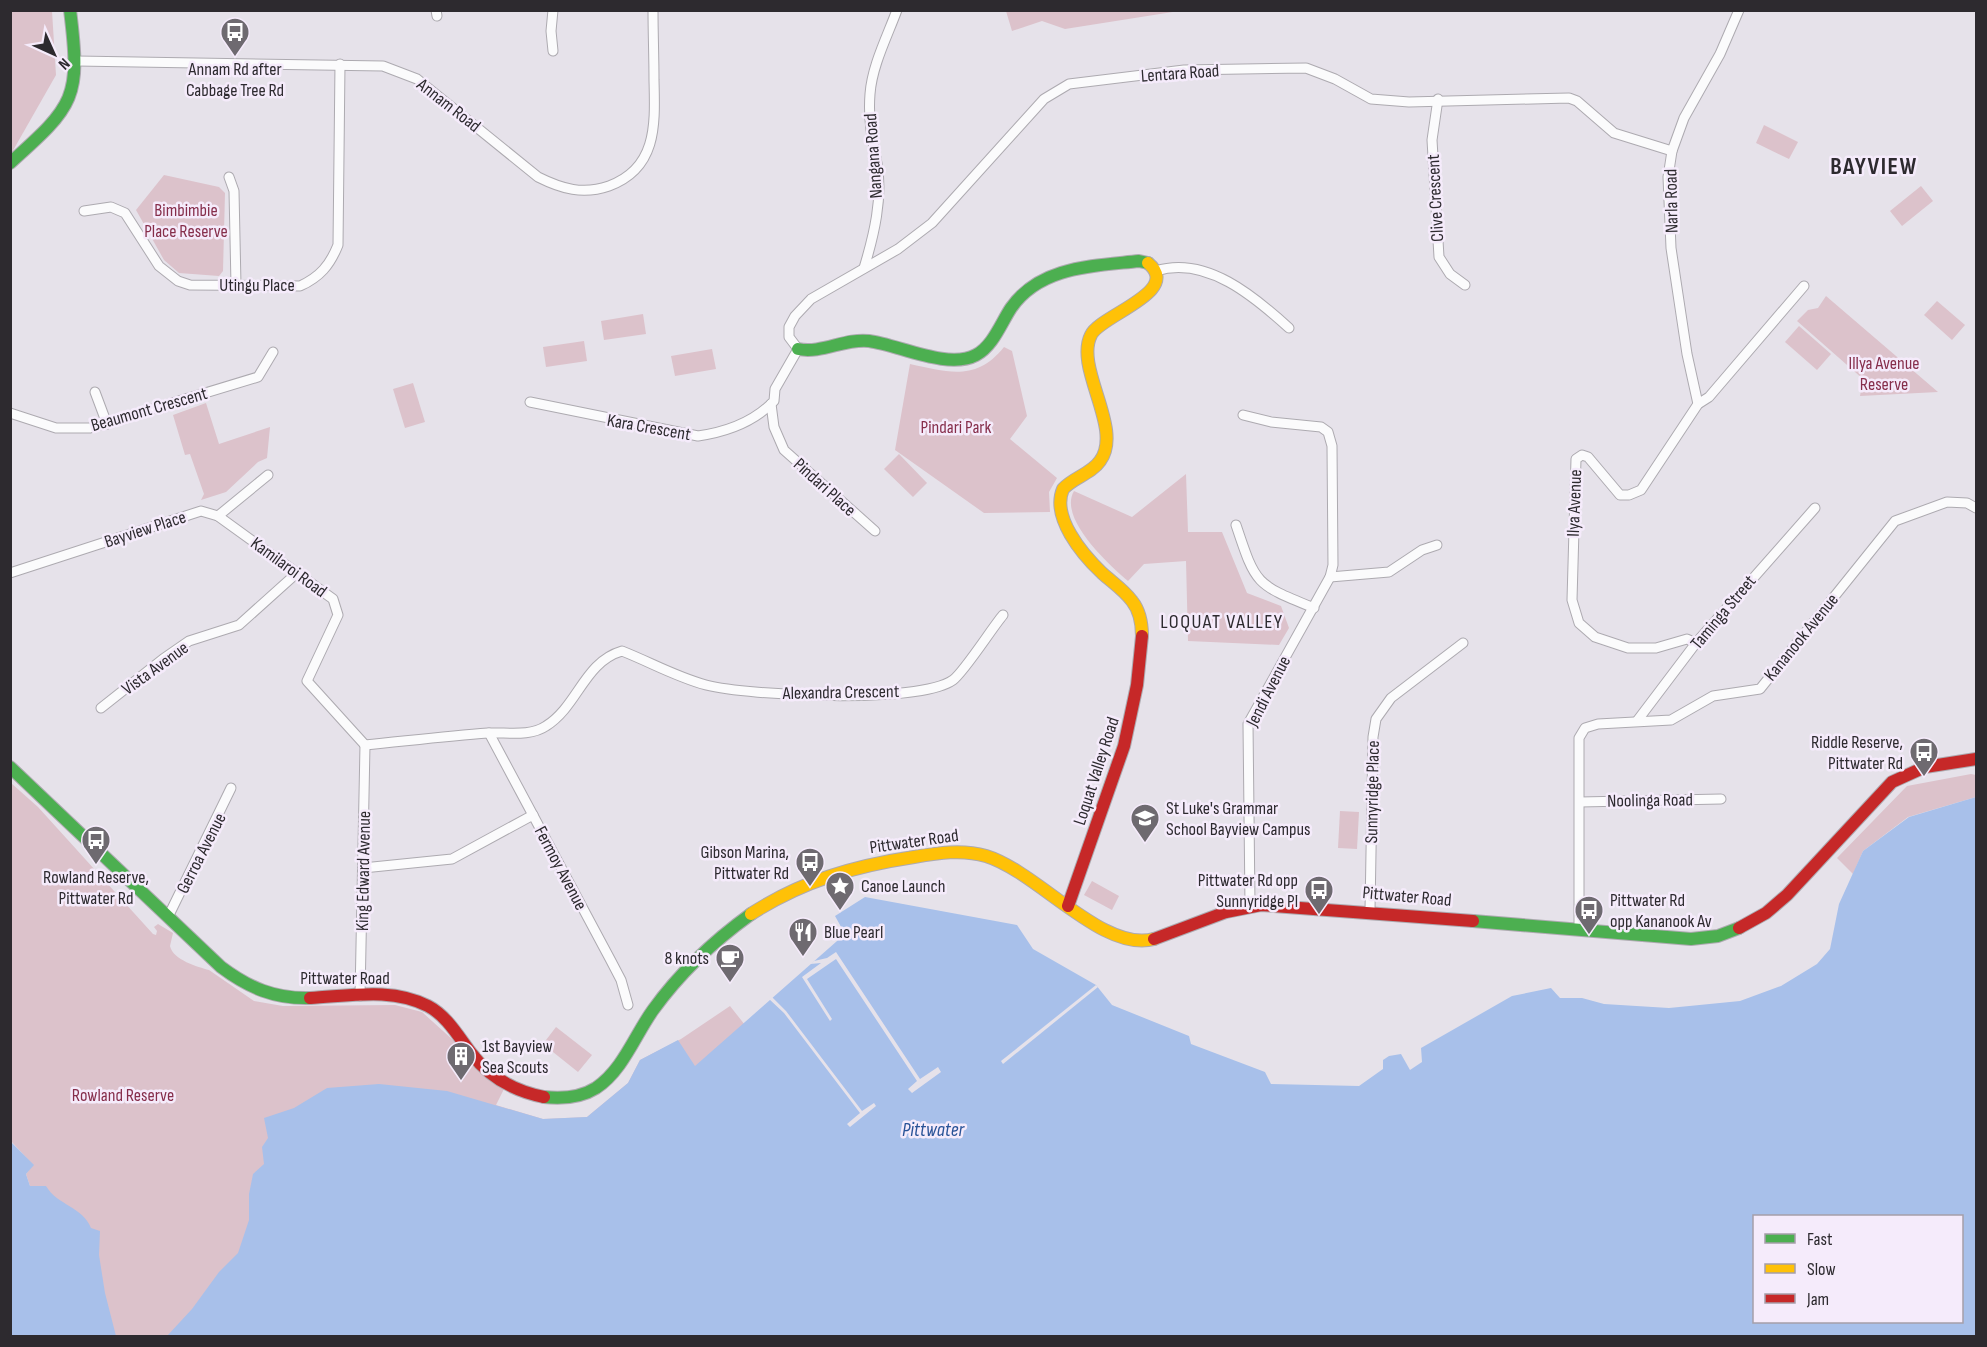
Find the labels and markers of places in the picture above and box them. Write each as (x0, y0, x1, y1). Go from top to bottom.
bus stop icon: Annam Rd after Cabbage Tree Rd (219, 16, 251, 58)
place label: Annam Rd after Cabbage Tree Rd (186, 59, 284, 101)
place label: Riddle Reserve, Pittwater Rd (1811, 732, 1903, 774)
bus stop icon: Riddle Reserve, Pittwater Rd (1908, 736, 1940, 778)
place label: St Luke's Grammar School Bayview Campus (1166, 798, 1310, 840)
school or university icon: St Luke's Grammar School Bayview Campus (1129, 802, 1161, 844)
bus stop icon: Rowland Reserve, Pittwater Rd (80, 824, 112, 866)
place label: Gibson Marina, Pittwater Rd (700, 842, 789, 884)
bus stop icon: Gibson Marina, Pittwater Rd (794, 846, 826, 888)
place label: Rowland Reserve, Pittwater Rd (43, 867, 149, 909)
place icon: Canoe Launch (824, 870, 856, 912)
place label: Pittwater Rd opp Sunnyridge Pl (1198, 870, 1298, 912)
bus stop icon: Pittwater Rd opp Sunnyridge Pl (1303, 874, 1335, 916)
place label: Canoe Launch (861, 876, 945, 897)
place label: Pittwater Rd opp Kananook Av (1610, 890, 1712, 932)
bus stop icon: Pittwater Rd opp Kananook Av (1573, 894, 1605, 936)
restaurant icon: Blue Pearl (787, 916, 819, 958)
place label: Blue Pearl (824, 922, 883, 943)
cafe icon: 8 knots (714, 942, 746, 984)
place label: 8 knots (664, 948, 709, 969)
place label: 1st Bayview Sea Scouts (482, 1036, 553, 1078)
building icon: 1st Bayview Sea Scouts (445, 1040, 477, 1082)

